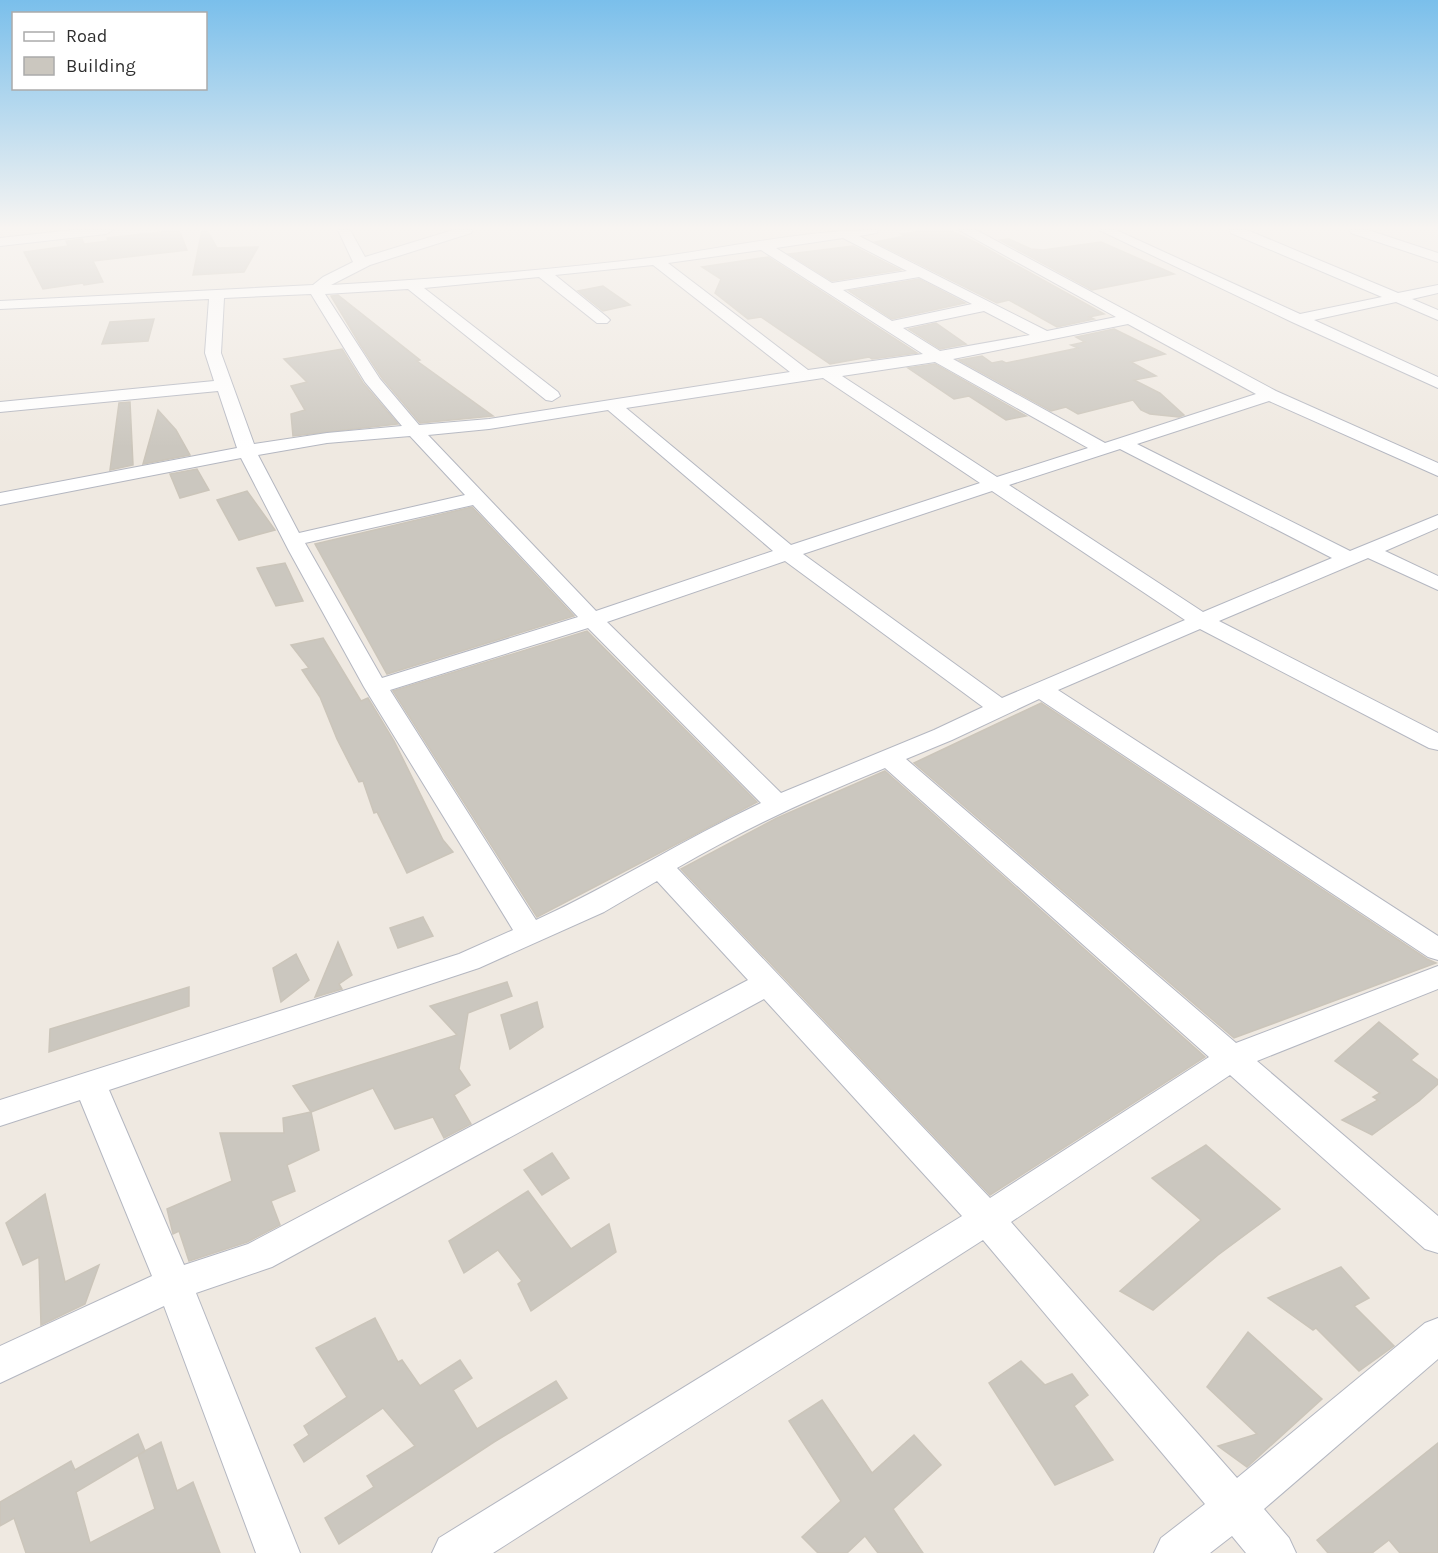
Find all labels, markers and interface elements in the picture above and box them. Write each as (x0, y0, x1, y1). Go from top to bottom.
legend (12, 12, 207, 90)
text: Road (66, 25, 107, 47)
text: Building (66, 55, 136, 77)

